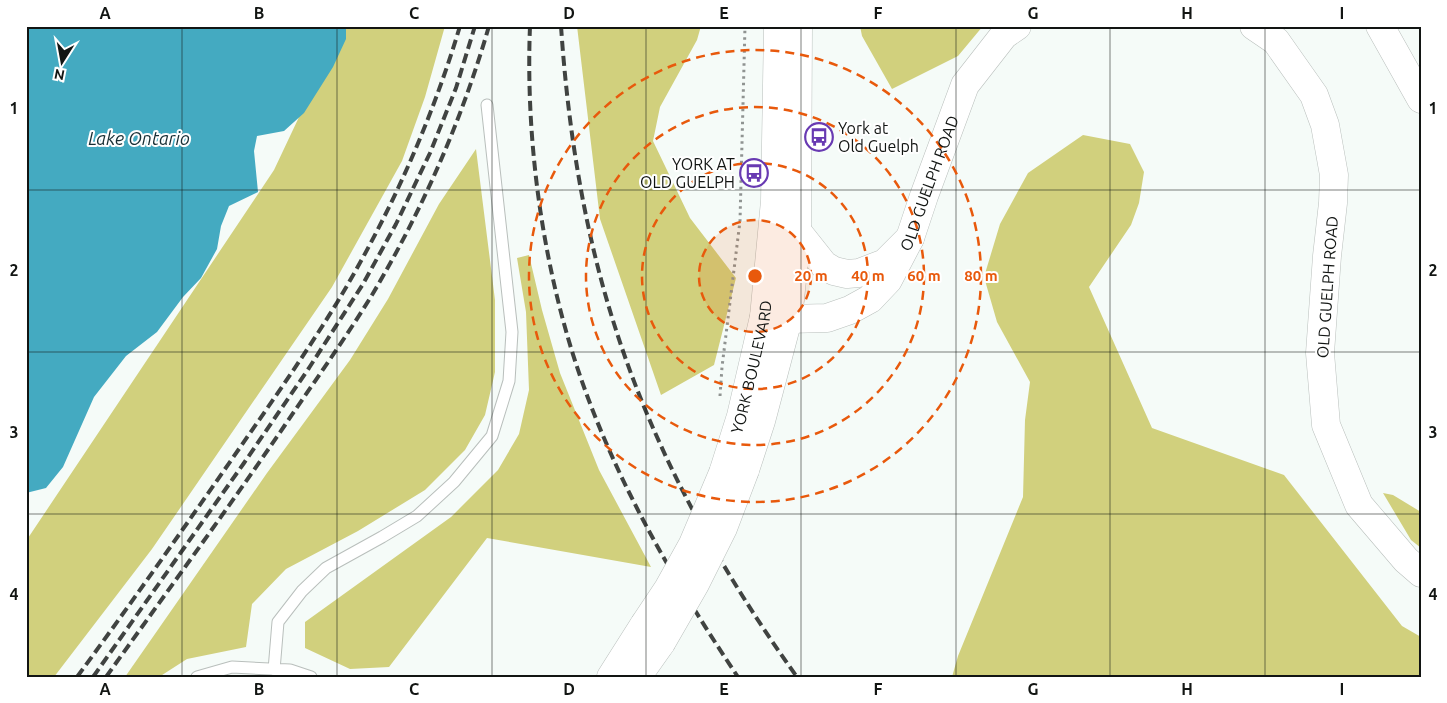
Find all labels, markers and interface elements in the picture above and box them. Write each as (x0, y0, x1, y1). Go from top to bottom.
text: A (99, 4, 111, 22)
text: B (254, 4, 264, 22)
text: C (409, 4, 419, 22)
text: D (563, 4, 575, 22)
text: E (719, 4, 729, 22)
text: F (874, 4, 883, 22)
text: G (1027, 4, 1039, 22)
text: H (1181, 4, 1193, 22)
text: I (1340, 4, 1344, 22)
north arrow (38, 38, 88, 88)
text: N (53, 66, 66, 84)
text: 1 (9, 99, 19, 117)
text: 1 (1428, 99, 1438, 117)
street label: OLD GUELPH ROAD (896, 113, 962, 254)
place label: York at Old Guelph (838, 119, 919, 155)
bus stop icon: York at Old Guelph (804, 122, 834, 152)
water label: Lake Ontario (88, 128, 190, 148)
place label: YORK AT OLD GUELPH (640, 155, 735, 191)
bus stop icon: YORK AT OLD GUELPH (739, 158, 769, 188)
street label: OLD GUELPH ROAD (1313, 215, 1341, 359)
text: 2 (9, 261, 19, 279)
text: 2 (1428, 261, 1438, 279)
centre of rings (746, 267, 764, 285)
text: 20 m (794, 267, 828, 284)
text: 40 m (851, 267, 885, 284)
text: 60 m (907, 267, 941, 284)
text: 80 m (964, 267, 998, 284)
street label: YORK BOULEVARD (727, 299, 775, 436)
text: 3 (9, 423, 19, 441)
text: 3 (1428, 423, 1438, 441)
text: 4 (9, 585, 19, 603)
text: 4 (1428, 585, 1438, 603)
text: A (99, 680, 111, 698)
text: B (254, 680, 264, 698)
text: C (409, 680, 419, 698)
text: D (563, 680, 575, 698)
text: E (719, 680, 729, 698)
text: F (874, 680, 883, 698)
text: G (1027, 680, 1039, 698)
text: H (1181, 680, 1193, 698)
text: I (1340, 680, 1344, 698)

